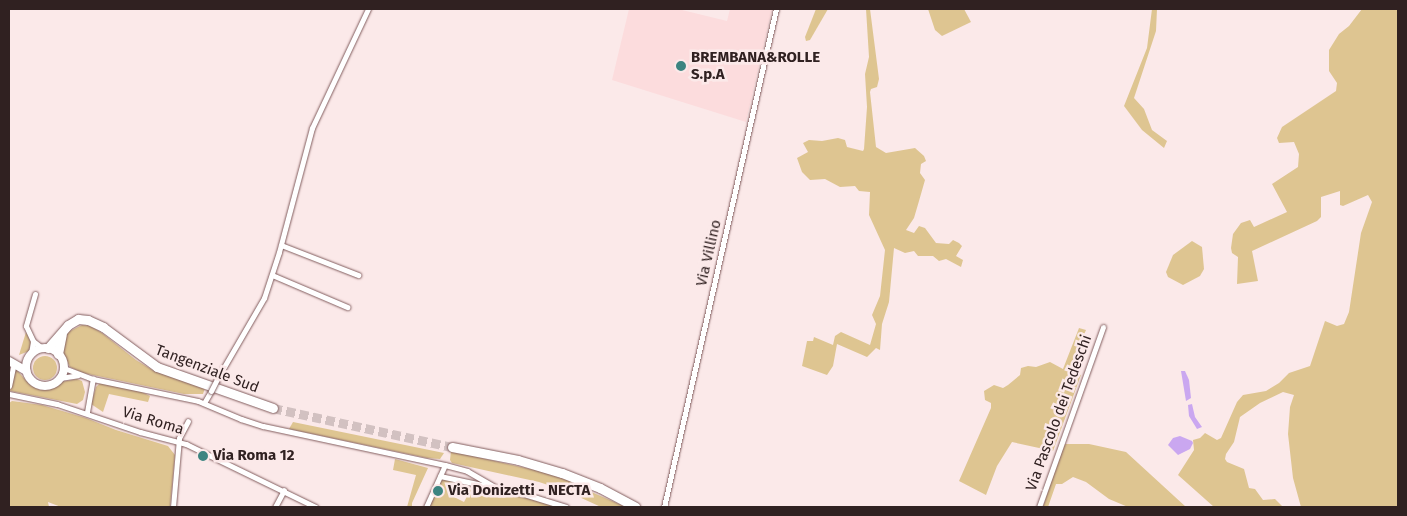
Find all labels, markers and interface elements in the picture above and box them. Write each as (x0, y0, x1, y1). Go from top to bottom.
place label: BREMBANA&ROLLE S.p.A (691, 48, 820, 83)
marker: BREMBANA&ROLLE S.p.A (675, 60, 687, 72)
street label: Via Villino (693, 218, 725, 288)
street label: Via Pascolo dei Tedeschi (1022, 332, 1096, 494)
street label: Tangenziale Sud (153, 341, 261, 397)
street label: Via Roma (120, 403, 186, 439)
place label: Via Roma 12 (213, 447, 295, 465)
marker: Via Roma 12 (197, 450, 209, 462)
place label: Via Donizetti - NECTA (448, 482, 590, 500)
marker: Via Donizetti - NECTA (432, 485, 444, 497)

